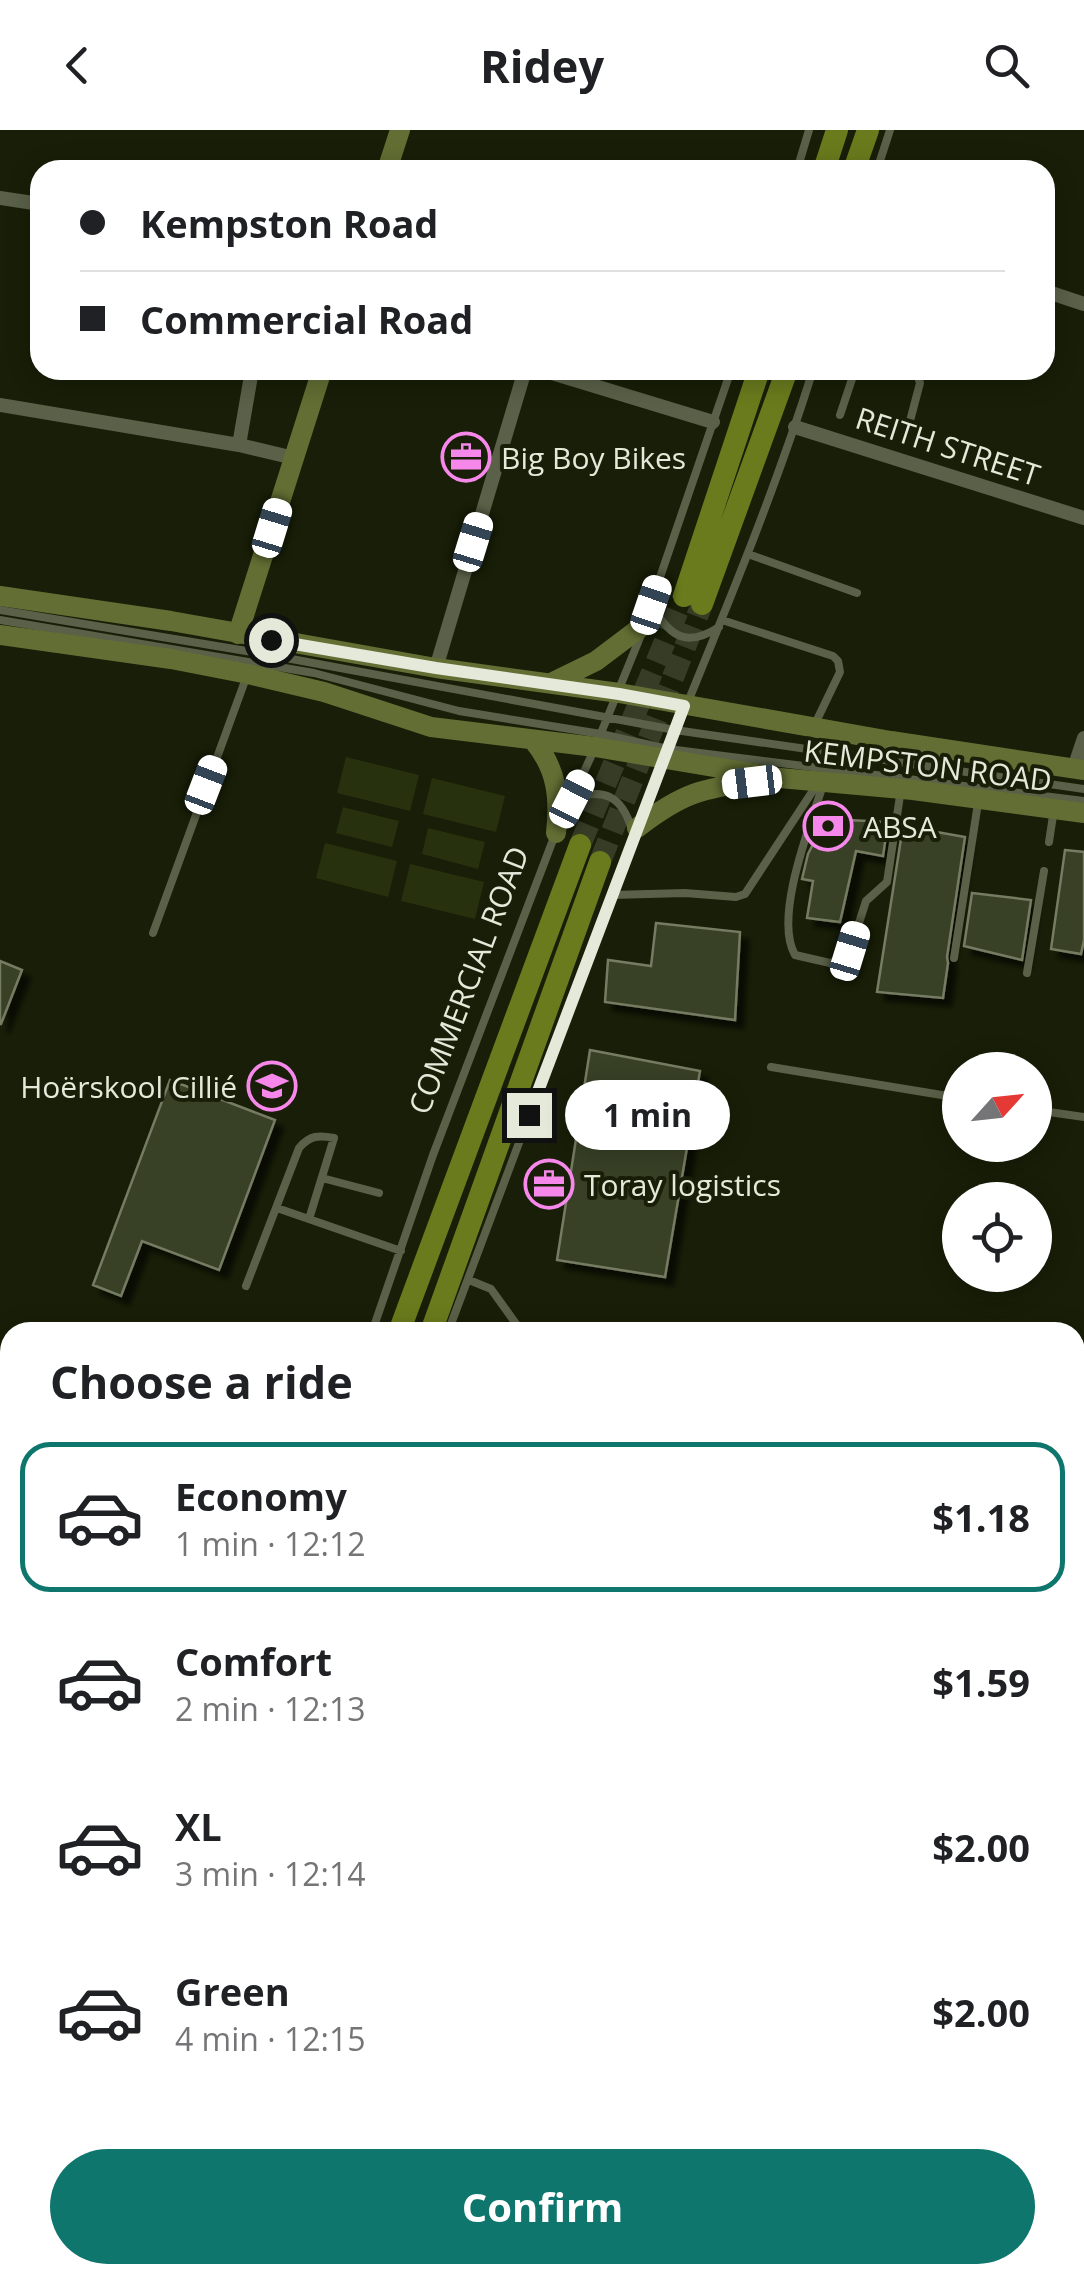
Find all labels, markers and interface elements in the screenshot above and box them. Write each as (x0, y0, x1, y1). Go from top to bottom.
text: Ridey (480, 35, 604, 96)
icon: back (50, 38, 105, 93)
icon: search (979, 38, 1034, 93)
text: Kempston Road (140, 197, 438, 249)
text: Commercial Road (140, 293, 473, 345)
street label: REITH STREET (851, 397, 1046, 495)
office icon: Big Boy Bikes (440, 431, 492, 483)
place label: Big Boy Bikes (501, 437, 686, 478)
car (249, 495, 295, 561)
car (450, 509, 496, 575)
car (627, 572, 675, 638)
route start (249, 618, 294, 663)
street label: KEMPSTON ROAD (802, 729, 1054, 801)
car (181, 752, 231, 818)
car (720, 763, 784, 801)
car (545, 765, 599, 833)
bank icon: ABSA (802, 800, 854, 852)
place label: ABSA (863, 806, 937, 847)
street label: COMMERCIAL ROAD (398, 840, 538, 1120)
car (827, 918, 873, 984)
north arrow (942, 1052, 1052, 1162)
map controls (942, 1052, 1052, 1292)
school or university icon: Hoërskool Cillié (246, 1060, 298, 1112)
place label: Hoërskool Cillié (20, 1066, 237, 1107)
callout: 1 min (564, 1080, 729, 1150)
route end (507, 1093, 552, 1138)
text: 1 min (603, 1093, 692, 1136)
office icon: Toray logistics (523, 1158, 575, 1210)
place label: Toray logistics (584, 1164, 781, 1205)
button: locate (942, 1182, 1052, 1292)
text: Choose a ride (50, 1351, 353, 1412)
text: Economy (175, 1470, 347, 1522)
icon: car (55, 1472, 145, 1562)
text: $1.18 (932, 1491, 1030, 1543)
text: 1 min · 12:12 (175, 1522, 366, 1565)
text: Comfort (175, 1635, 332, 1687)
icon: car (55, 1637, 145, 1727)
text: $1.59 (932, 1656, 1030, 1708)
text: 2 min · 12:13 (175, 1687, 366, 1730)
text: XL (175, 1800, 222, 1852)
icon: car (55, 1802, 145, 1892)
text: $2.00 (932, 1821, 1030, 1873)
text: 3 min · 12:14 (175, 1852, 366, 1895)
text: Green (175, 1965, 290, 2017)
icon: car (55, 1967, 145, 2057)
text: $2.00 (932, 1986, 1030, 2038)
text: 4 min · 12:15 (175, 2017, 366, 2060)
button: Confirm (50, 2149, 1035, 2264)

